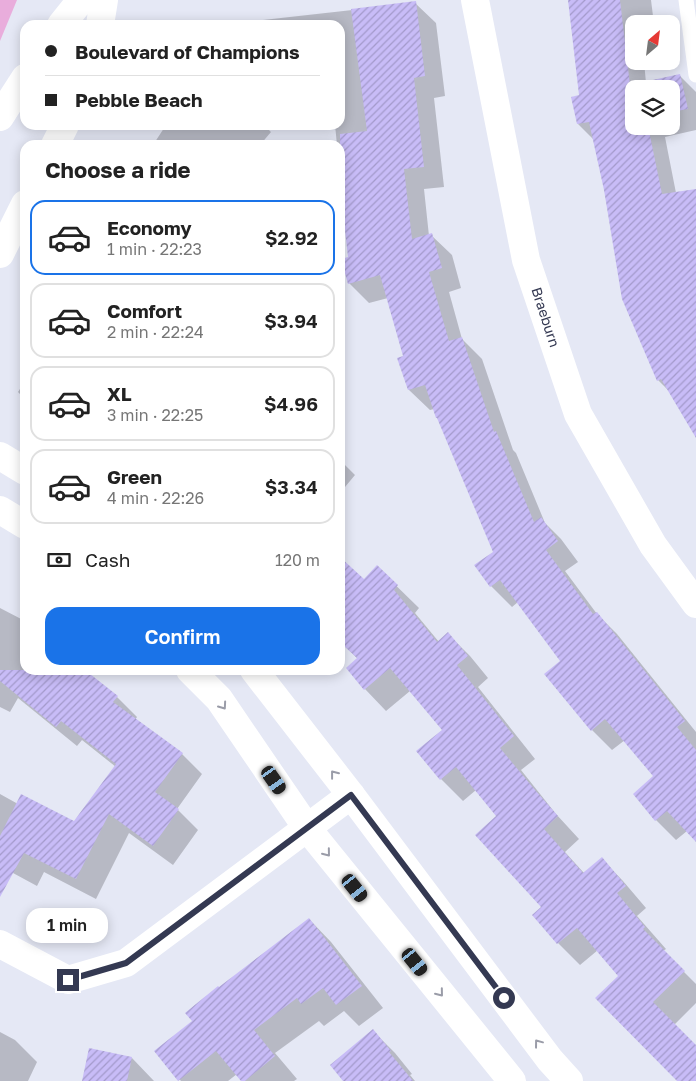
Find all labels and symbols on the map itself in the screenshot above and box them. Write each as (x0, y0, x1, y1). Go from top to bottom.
north arrow (625, 15, 680, 70)
street label: Braeburn (528, 285, 564, 349)
one-way arrow (217, 700, 226, 710)
car (259, 763, 288, 797)
one-way arrow (332, 771, 340, 780)
one-way arrow (322, 847, 331, 856)
car (339, 872, 370, 904)
callout: 1 min (27, 908, 109, 942)
car (399, 946, 430, 978)
route end (57, 969, 79, 991)
one-way arrow (435, 987, 444, 996)
route start (493, 987, 515, 1009)
one-way arrow (535, 1039, 544, 1049)

